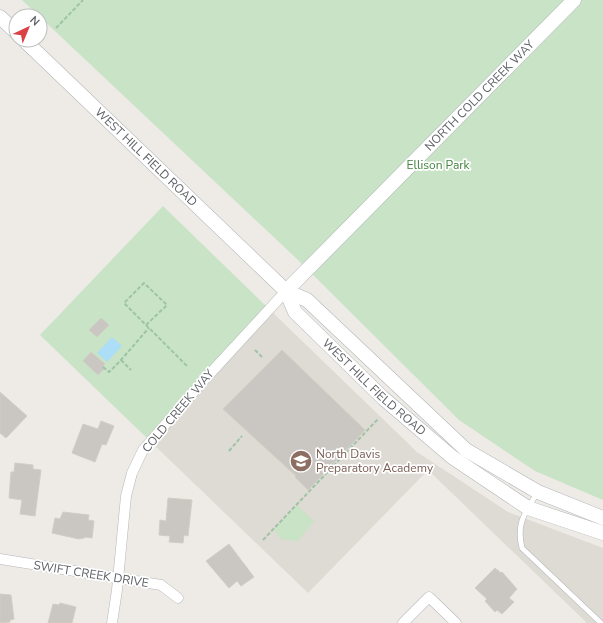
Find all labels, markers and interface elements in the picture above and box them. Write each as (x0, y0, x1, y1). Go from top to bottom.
north arrow (8, 8, 48, 48)
text: N (26, 13, 43, 29)
street label: NORTH COLD CREEK WAY (421, 36, 538, 154)
street label: WEST HILL FIELD ROAD (91, 104, 201, 210)
park label: Ellison Park (406, 157, 471, 173)
street label: WEST HILL FIELD ROAD (319, 335, 429, 439)
street label: COLD CREEK WAY (138, 365, 218, 456)
place label: North Davis Preparatory Academy (316, 446, 434, 476)
school or university icon: North Davis Preparatory Academy (288, 448, 314, 474)
street label: SWIFT CREEK DRIVE (32, 557, 150, 591)

